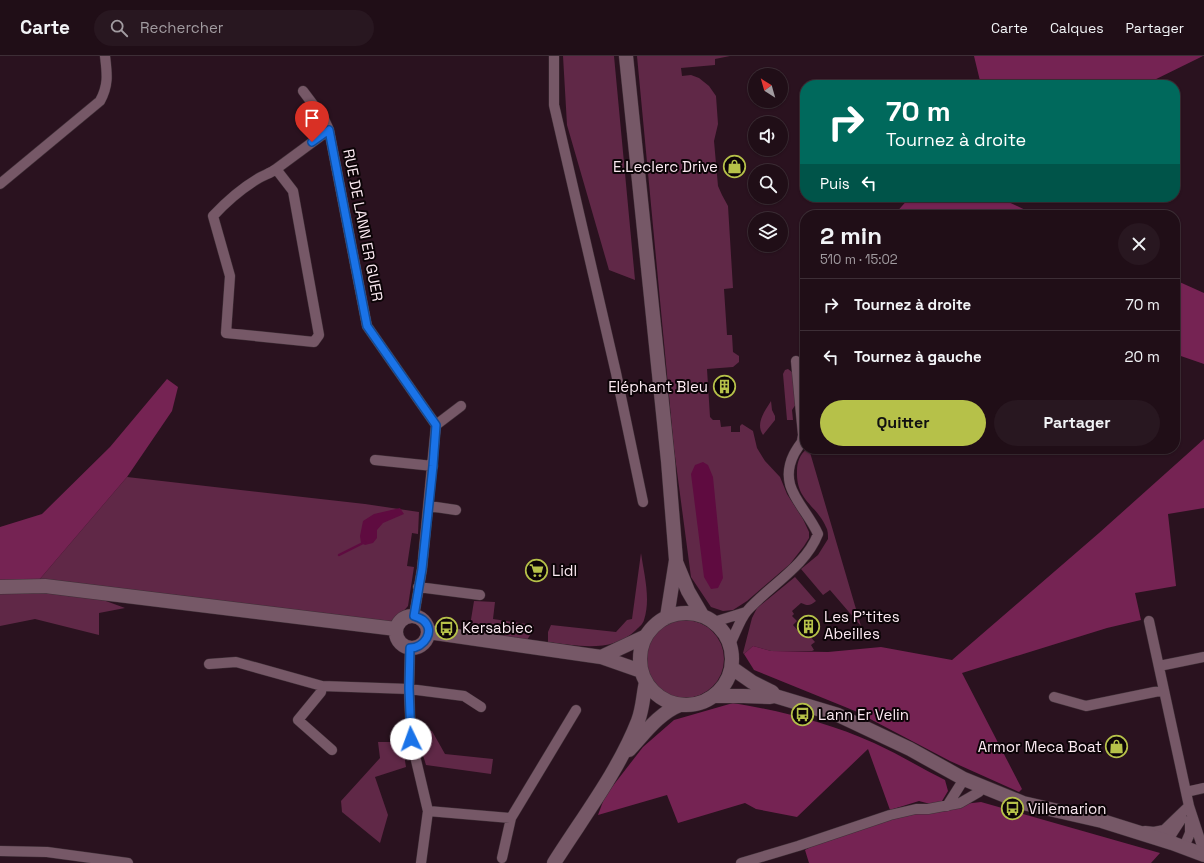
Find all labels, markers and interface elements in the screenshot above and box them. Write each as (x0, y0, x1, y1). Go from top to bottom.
search box (94, 10, 374, 46)
text: Carte (20, 15, 70, 40)
icon: search (108, 17, 130, 39)
text: Rechercher (140, 18, 224, 37)
text: Carte (991, 19, 1028, 37)
text: Calques (1050, 19, 1104, 37)
text: Partager (1126, 19, 1184, 37)
north arrow (748, 68, 788, 108)
map controls (748, 68, 788, 252)
text: 70 m (886, 93, 951, 129)
icon: right (820, 96, 872, 148)
pin (295, 101, 329, 142)
icon: arrive (301, 107, 323, 129)
button: sound (748, 116, 788, 156)
text: Tournez à droite (886, 128, 1026, 151)
street label: RUE DE LANN ER GUER (339, 147, 388, 303)
shop icon: E.Leclerc Drive (721, 154, 747, 180)
place label: E.Leclerc Drive (613, 157, 718, 176)
button: search (748, 164, 788, 204)
icon: left (858, 172, 880, 194)
text: Puis (820, 174, 850, 193)
button: layers (748, 212, 788, 252)
text: 2 min (820, 220, 882, 251)
button: close (1118, 223, 1160, 265)
text: 510 m · 15:02 (820, 251, 898, 268)
icon: right (820, 294, 842, 316)
text: Tournez à droite (854, 295, 971, 314)
text: 70 m (1125, 295, 1160, 314)
icon: left (820, 346, 842, 368)
text: Tournez à gauche (854, 347, 982, 366)
text: 20 m (1125, 347, 1160, 366)
building icon: Eléphant Bleu (711, 374, 737, 400)
place label: Eléphant Bleu (608, 377, 708, 396)
button: Quitter (820, 400, 986, 446)
button: Partager (994, 400, 1160, 446)
supermarket icon: Lidl (524, 558, 550, 584)
place label: Lidl (552, 561, 577, 580)
place label: Les P'tites Abeilles (824, 607, 900, 643)
building icon: Les P'tites Abeilles (795, 613, 821, 639)
bus stop icon: Kersabiec (433, 615, 459, 641)
place label: Kersabiec (462, 618, 533, 637)
bus stop icon: Lann Er Velin (790, 702, 816, 728)
place label: Lann Er Velin (818, 705, 909, 724)
position arrow (390, 718, 432, 760)
shop icon: Armor Meca Boat (1104, 734, 1130, 760)
place label: Armor Meca Boat (978, 737, 1102, 756)
bus stop icon: Villemarion (999, 796, 1025, 822)
place label: Villemarion (1028, 799, 1107, 818)

